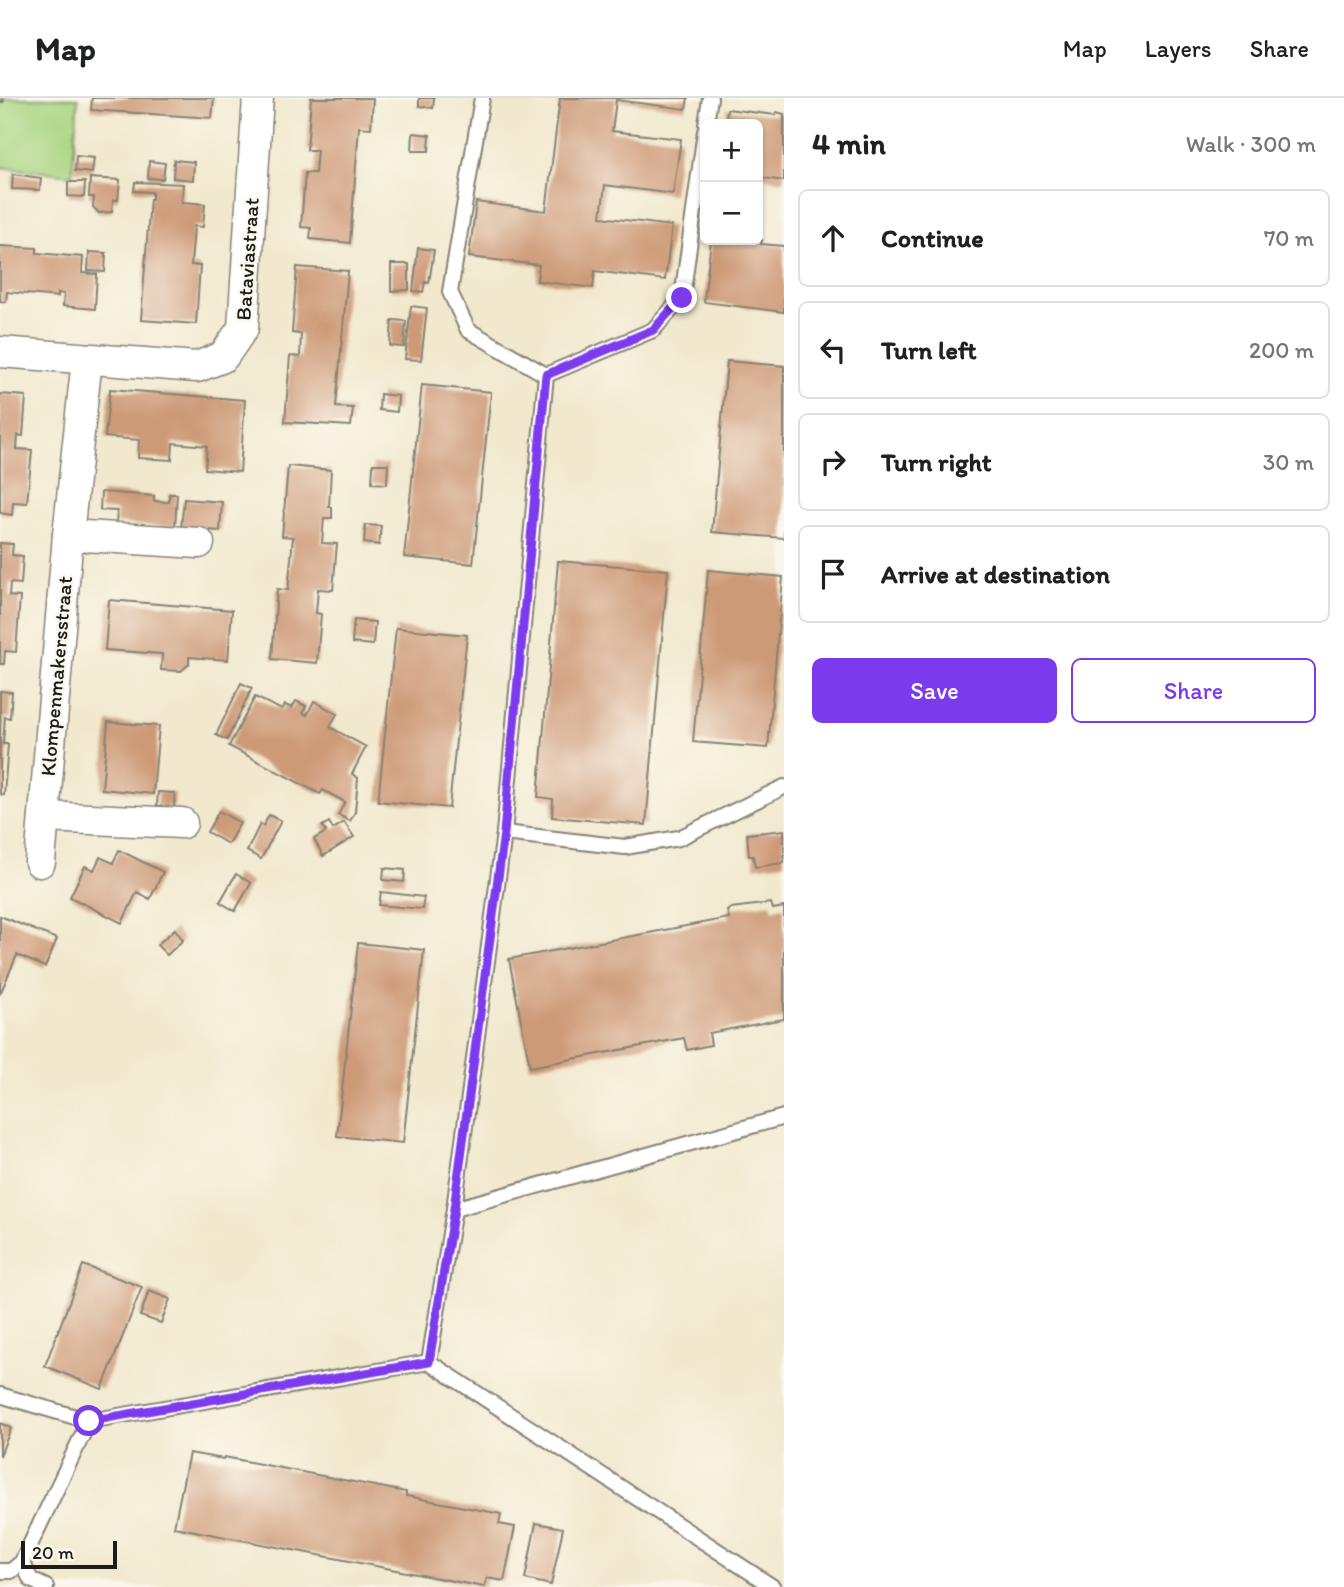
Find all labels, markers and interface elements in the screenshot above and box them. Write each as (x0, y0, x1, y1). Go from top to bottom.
text: Map (35, 29, 96, 68)
text: Map (1063, 34, 1107, 63)
text: Layers (1145, 34, 1212, 63)
text: Share (1250, 34, 1309, 63)
map controls (700, 119, 763, 245)
button: + (700, 119, 763, 182)
text: 4 min (812, 125, 886, 162)
text: Walk · 300 m (1186, 130, 1316, 158)
button: − (700, 182, 763, 245)
street label: Bataviastraat (230, 197, 264, 321)
icon: ahead (814, 219, 852, 257)
text: Continue (881, 222, 984, 254)
text: 70 m (1264, 224, 1314, 252)
route end (666, 282, 697, 313)
icon: left (814, 331, 852, 369)
text: Turn left (881, 334, 977, 366)
text: 200 m (1249, 336, 1314, 364)
icon: right (814, 443, 852, 481)
text: Turn right (881, 446, 992, 478)
text: 30 m (1263, 448, 1314, 476)
icon: arrive (814, 555, 852, 593)
text: Arrive at destination (881, 558, 1110, 590)
street label: Klompenmakersstraat (35, 575, 77, 777)
button: Save (812, 658, 1057, 723)
button: Share (1071, 658, 1316, 723)
route start (73, 1405, 104, 1436)
scale bar (21, 1538, 117, 1570)
text: 20 m (32, 1541, 74, 1564)

